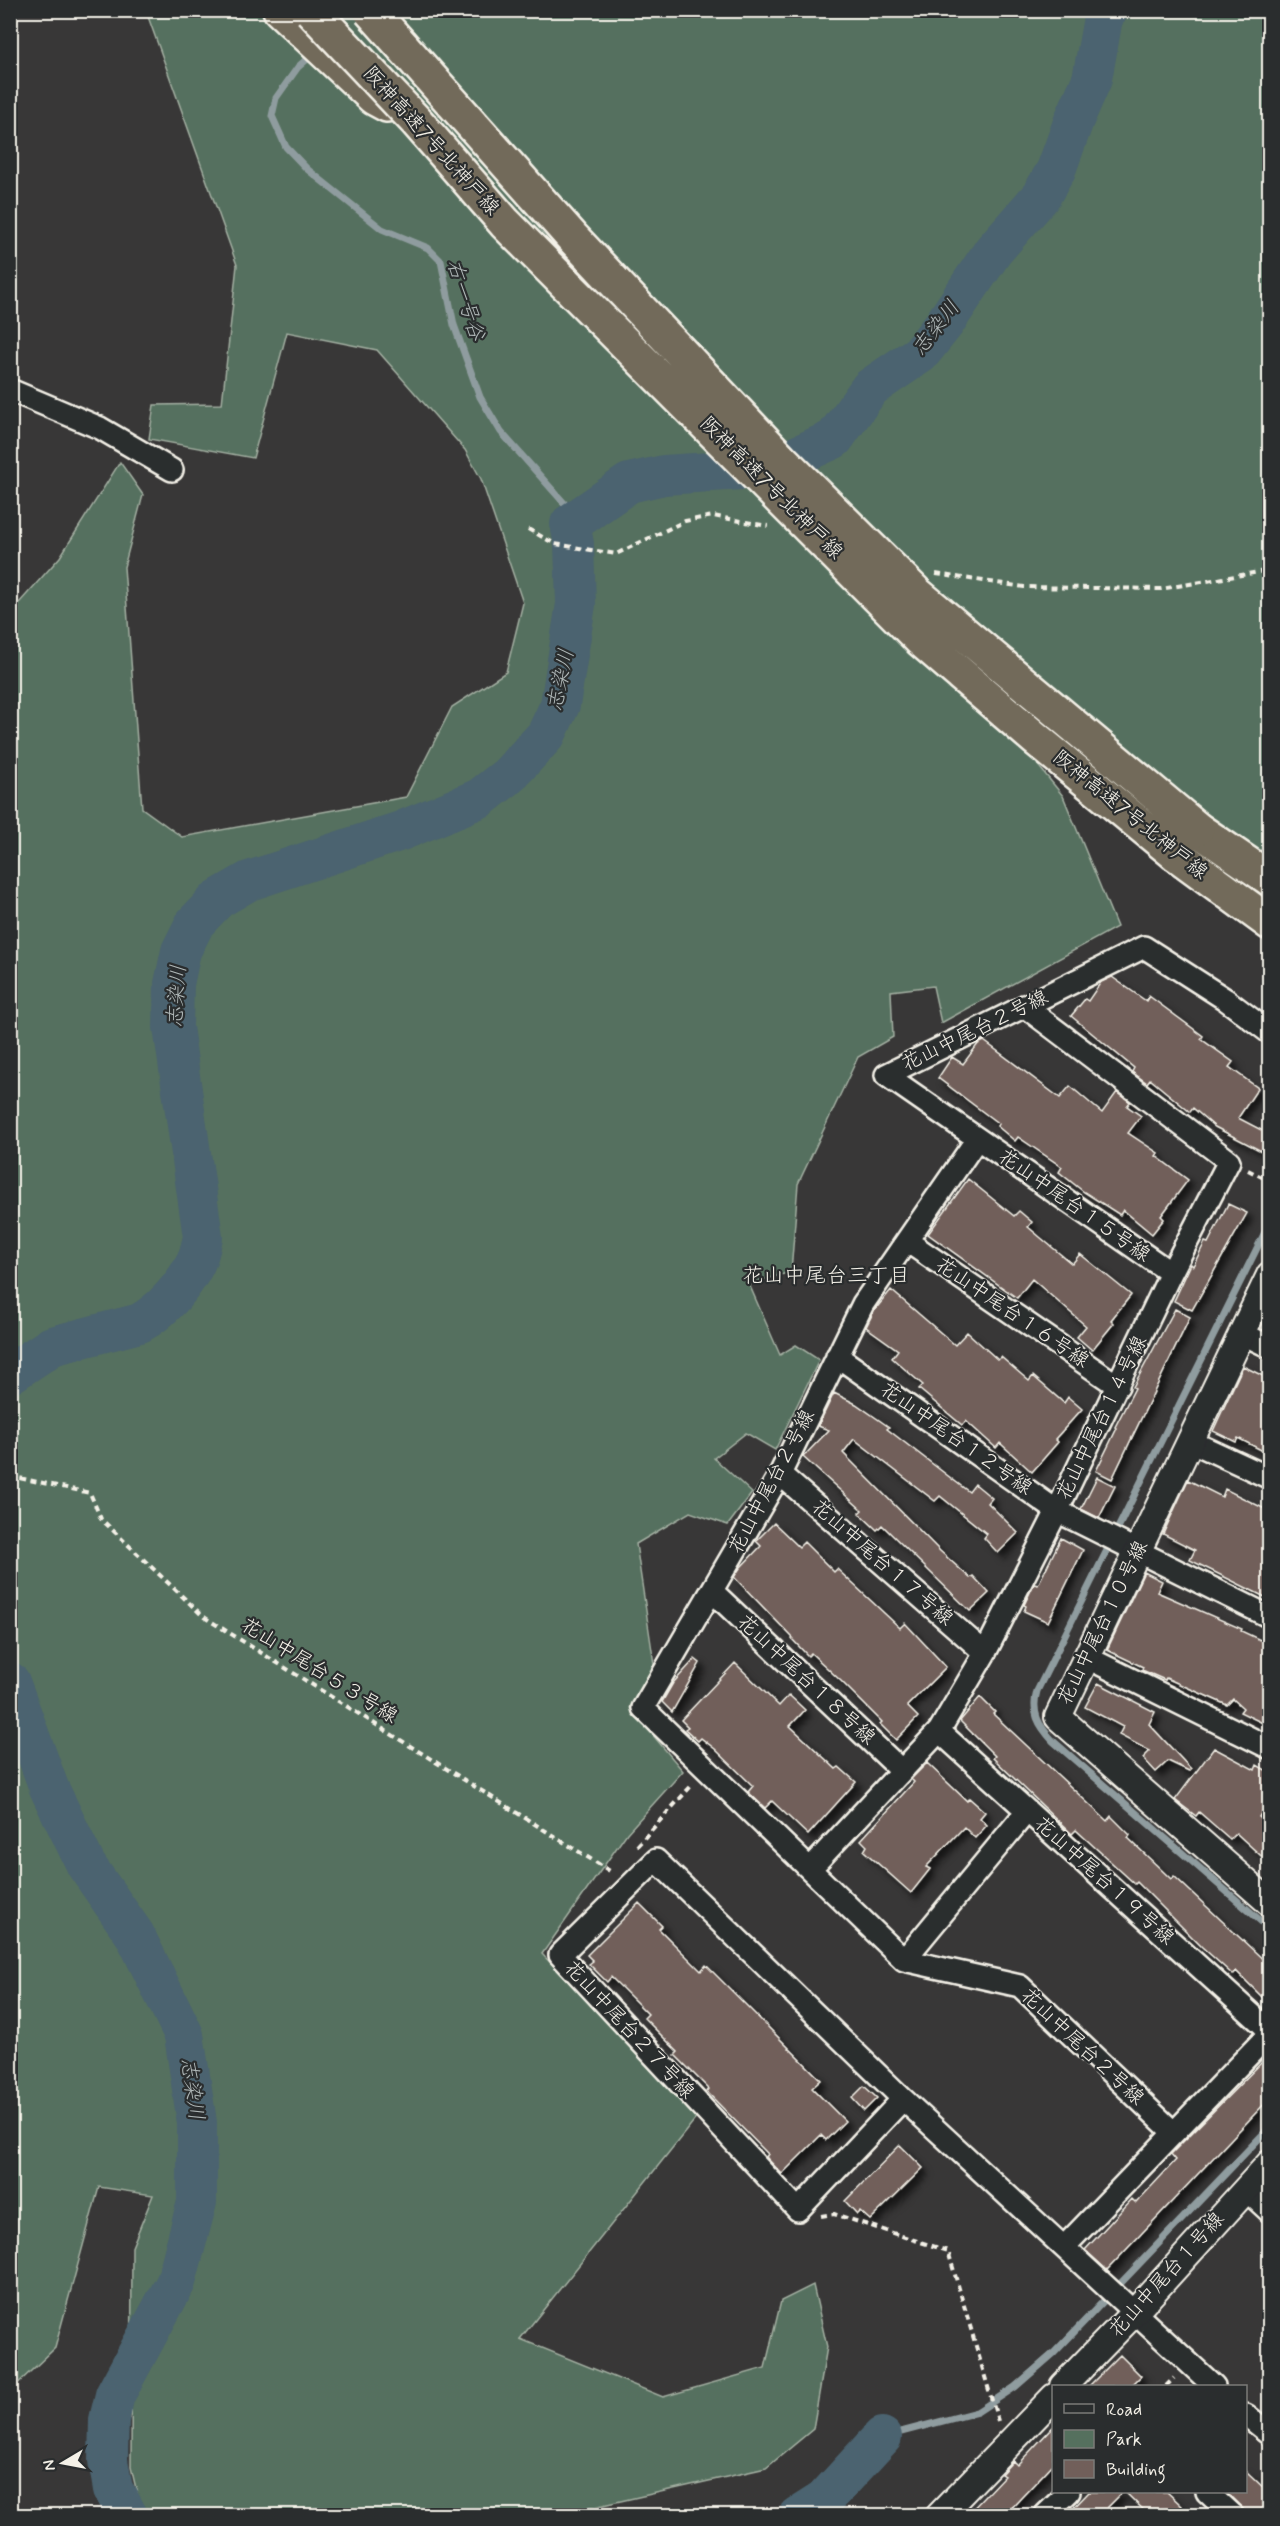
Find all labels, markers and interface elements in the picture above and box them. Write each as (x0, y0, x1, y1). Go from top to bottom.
street label: 阪神高速7号北神戸線 (357, 61, 505, 221)
water label: 右一号谷 (439, 256, 491, 345)
water label: 志染川 (906, 295, 966, 361)
street label: 阪神高速7号北神戸線 (694, 411, 848, 565)
water label: 志染川 (541, 646, 581, 714)
street label: 阪神高速7号北神戸線 (1047, 744, 1213, 886)
water label: 志染川 (161, 964, 193, 1028)
street label: 花山中尾台２号線 (897, 984, 1053, 1078)
street label: 花山中尾台１５号線 (993, 1143, 1155, 1269)
street label: 花山中尾台１６号線 (930, 1251, 1094, 1375)
district label: 花山中尾台三丁目 (742, 1262, 910, 1290)
street label: 花山中尾台１４号線 (1050, 1331, 1154, 1505)
street label: 花山中尾台１２号線 (875, 1376, 1037, 1502)
street label: 花山中尾台２号線 (723, 1405, 821, 1559)
street label: 花山中尾台１７号線 (805, 1494, 959, 1632)
street label: 花山中尾台１０号線 (1051, 1536, 1155, 1710)
street label: 花山中尾台１８号線 (731, 1609, 881, 1751)
street label: 花山中尾台５３号線 (236, 1612, 402, 1730)
street label: 花山中尾台１９号線 (1028, 1811, 1180, 1951)
street label: 花山中尾台２７号線 (558, 1955, 700, 2105)
street label: 花山中尾台２号線 (1014, 1983, 1150, 2111)
water label: 志染川 (174, 2056, 210, 2122)
street label: 花山中尾台１号線 (1103, 2207, 1231, 2343)
legend (1052, 2385, 1247, 2493)
text: Road (1106, 2398, 1142, 2422)
text: Park (1106, 2428, 1142, 2452)
north arrow (33, 2433, 93, 2493)
text: N (38, 2458, 61, 2472)
text: Building (1106, 2458, 1166, 2484)

